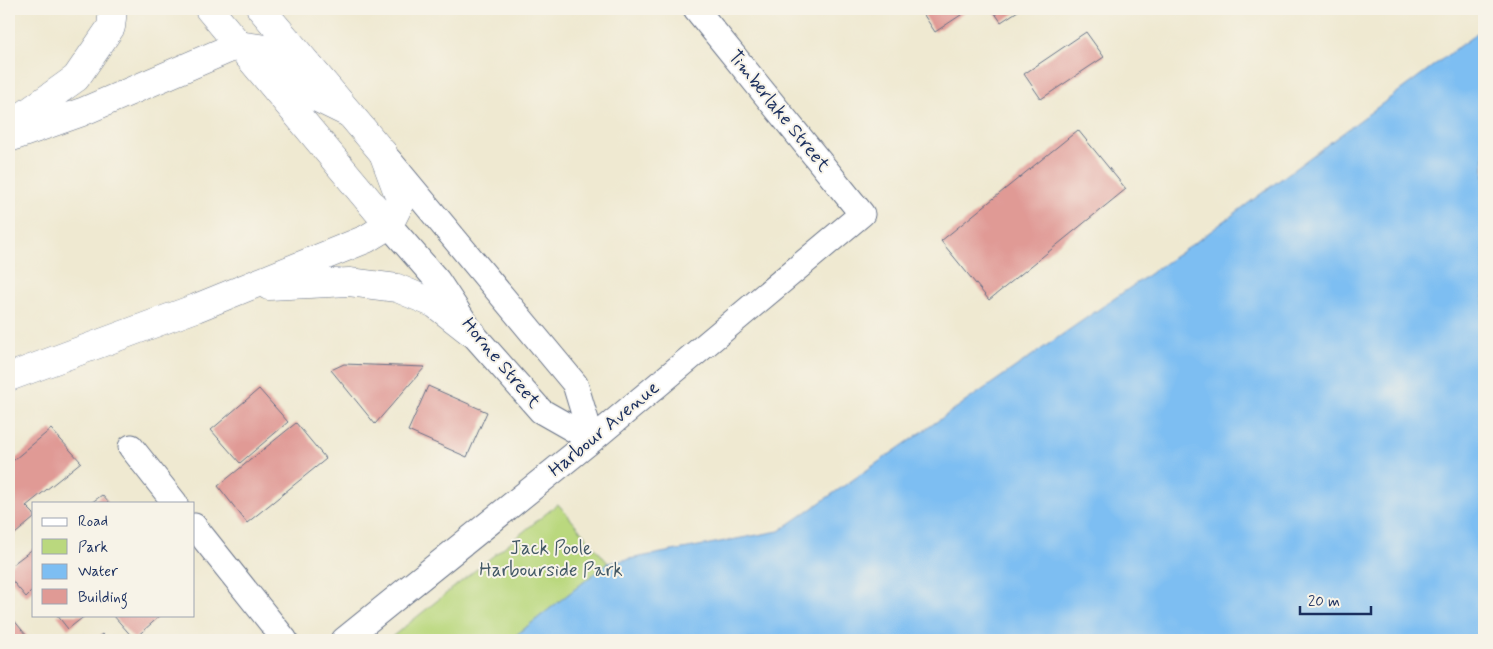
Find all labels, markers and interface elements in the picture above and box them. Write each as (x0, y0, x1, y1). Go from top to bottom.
street label: Timberlake Street (722, 45, 836, 177)
street label: Horne Street (456, 313, 546, 413)
street label: Harbour Avenue (543, 375, 665, 483)
legend (32, 502, 195, 616)
text: Road (78, 512, 108, 532)
park label: Jack Poole Harbourside Park (479, 536, 623, 583)
text: Park (78, 538, 108, 558)
text: Water (78, 562, 118, 582)
scale bar (1300, 584, 1372, 616)
text: Building (78, 588, 128, 609)
text: 20 m (1308, 592, 1340, 612)

